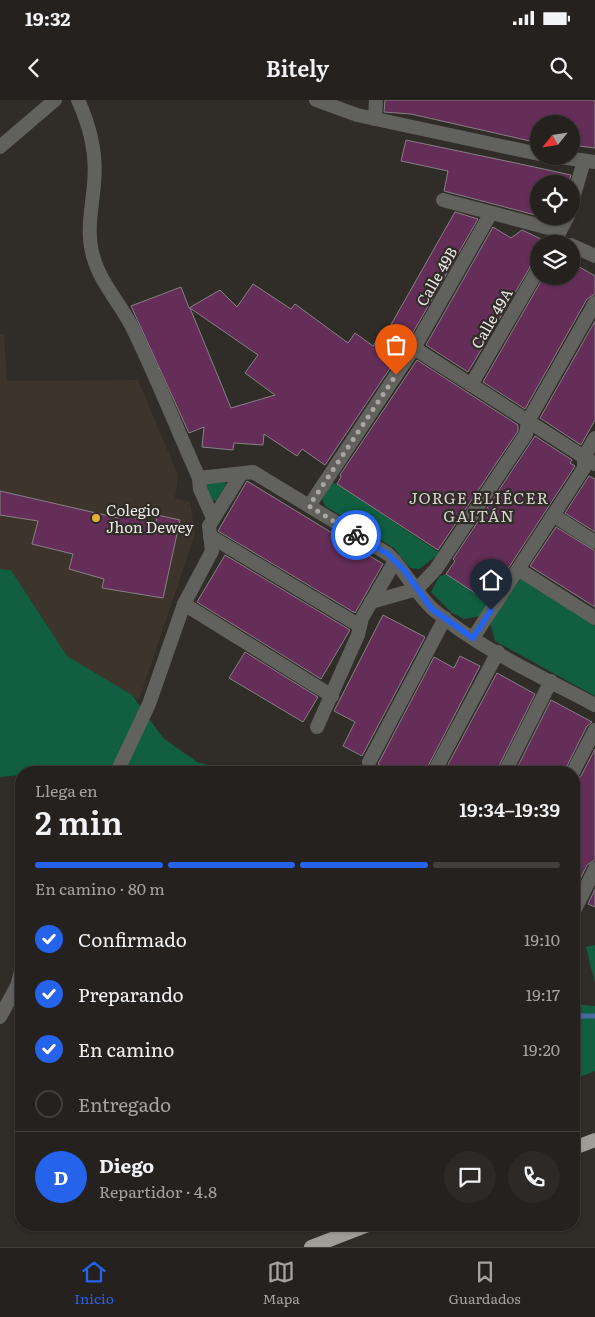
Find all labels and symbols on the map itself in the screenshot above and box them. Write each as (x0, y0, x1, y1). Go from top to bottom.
north arrow (530, 115, 580, 165)
street label: Calle 49B (410, 242, 462, 310)
street label: Calle 49A (464, 284, 518, 352)
pin (375, 324, 417, 375)
district label: JORGE ELIÉCER GAITÁN (409, 485, 549, 527)
place label: Colegio Jhon Dewey (106, 498, 194, 538)
courier (331, 510, 381, 560)
marker: Colegio Jhon Dewey (90, 512, 102, 524)
pin (470, 559, 512, 610)

